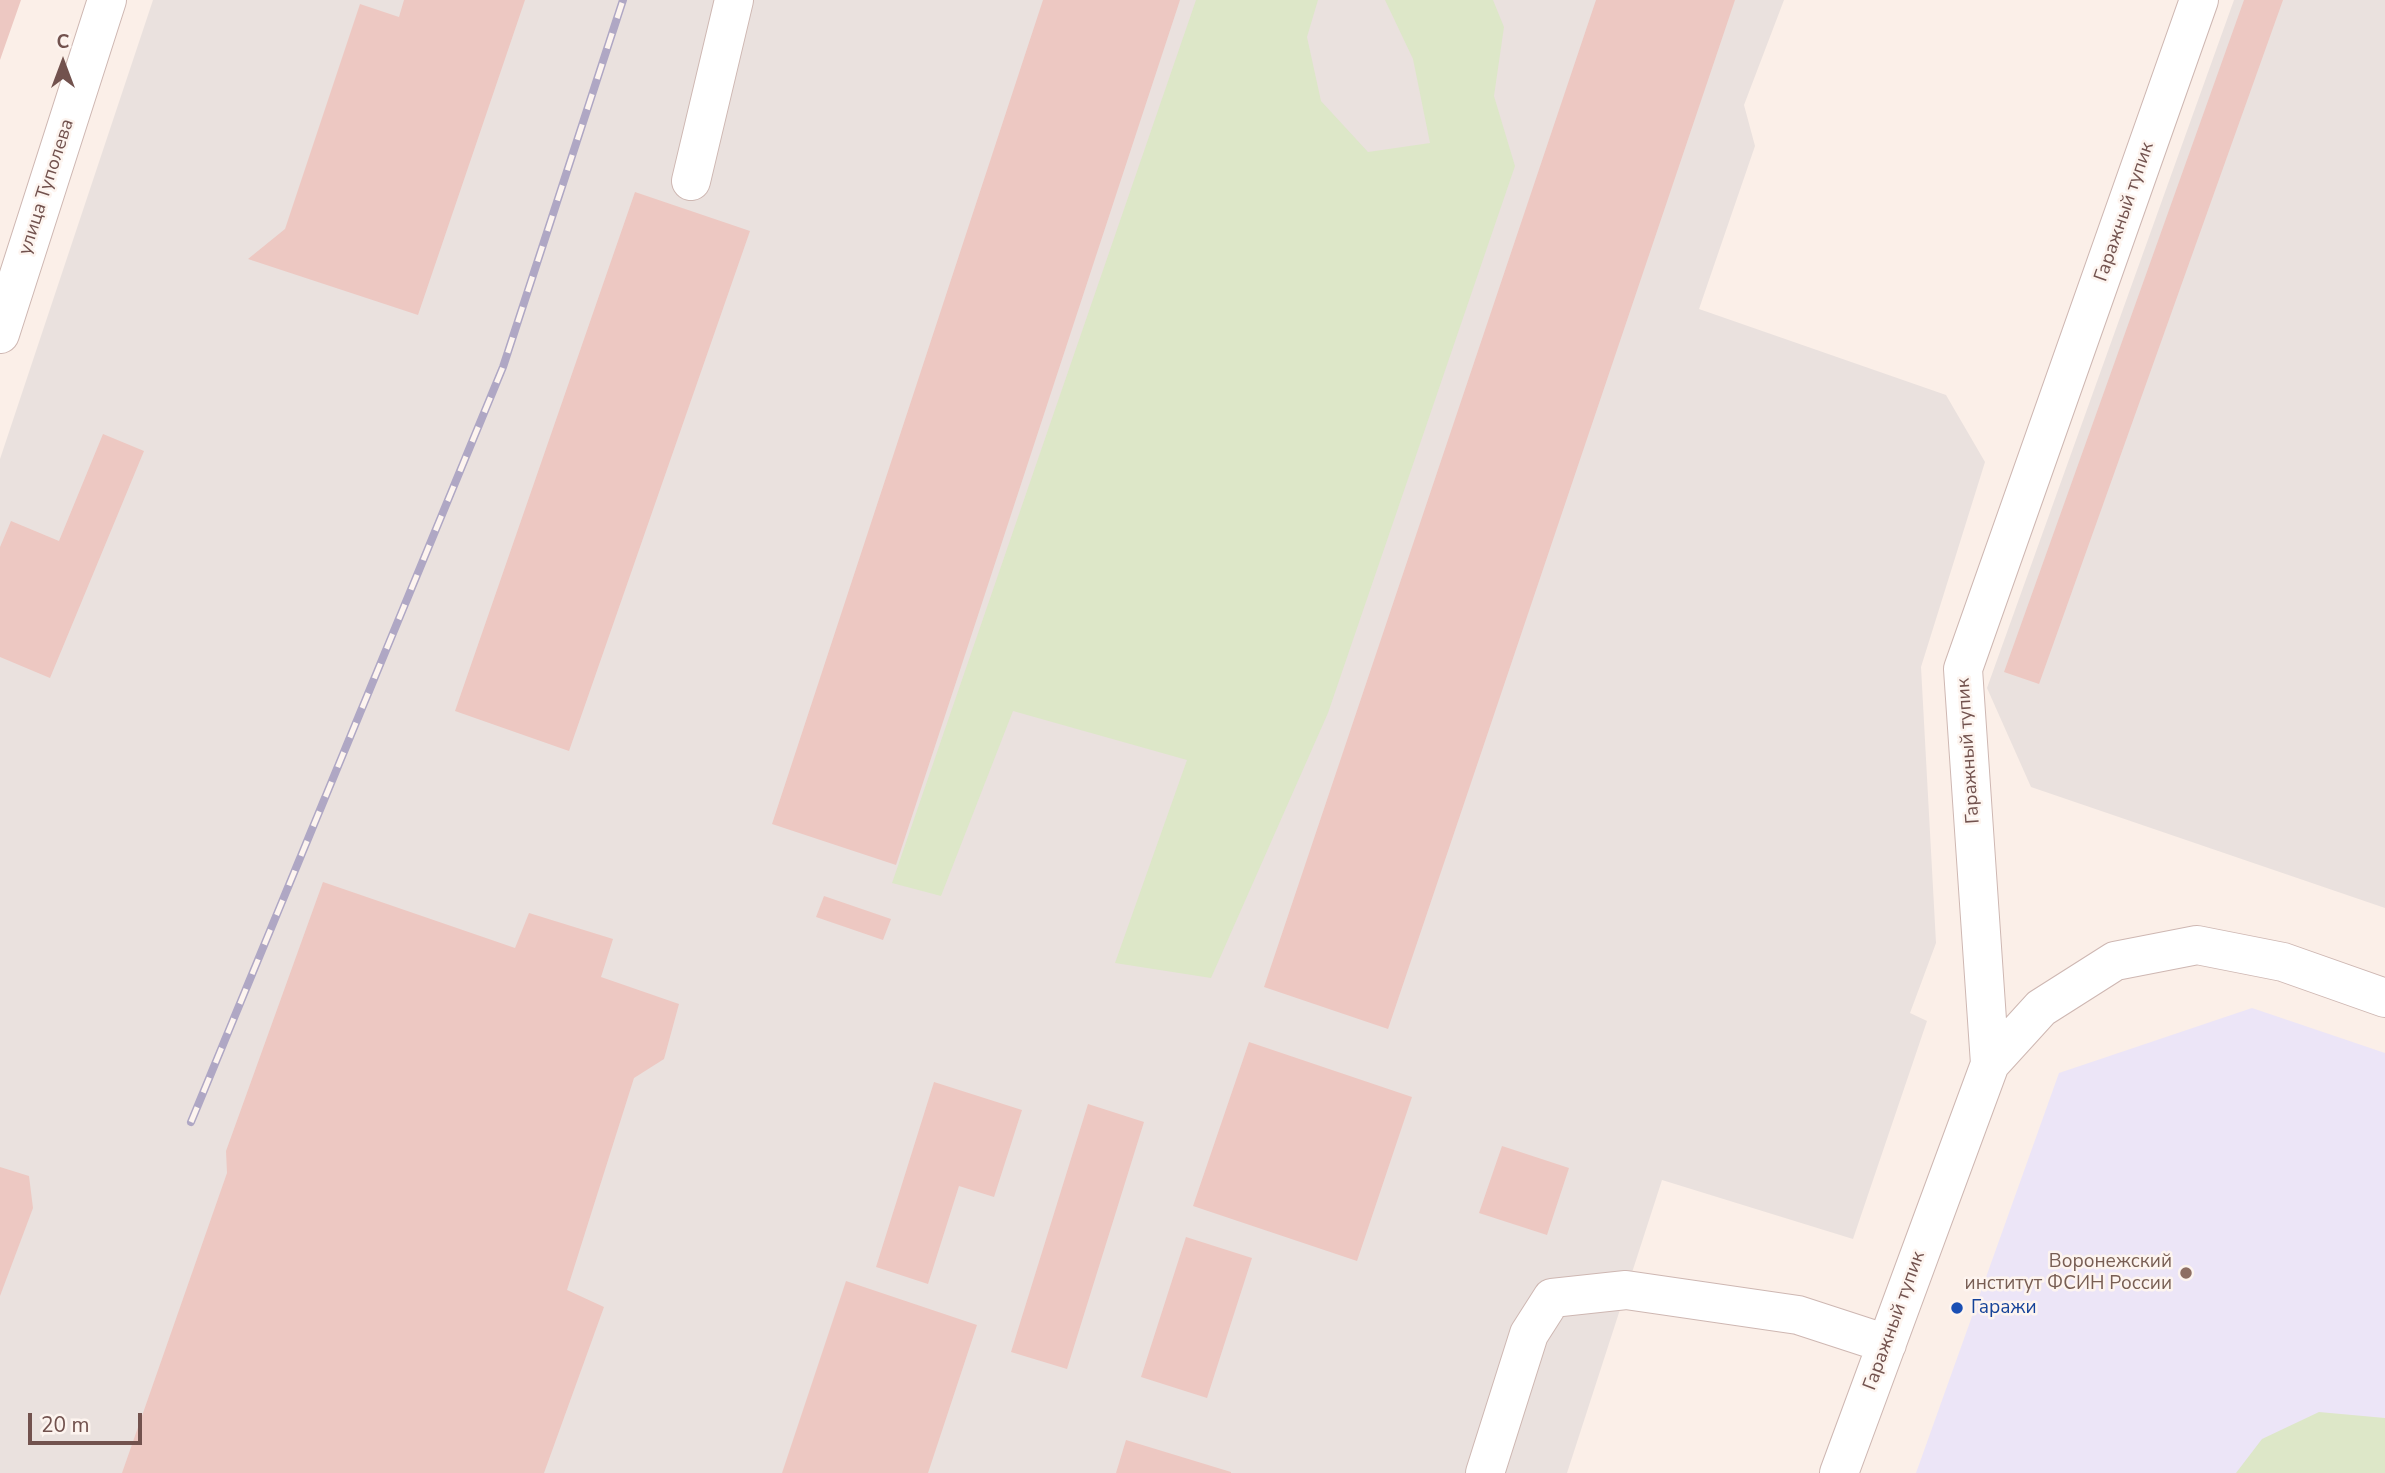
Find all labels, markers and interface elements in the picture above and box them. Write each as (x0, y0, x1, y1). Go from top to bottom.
north arrow (28, 28, 98, 98)
text: С (57, 29, 69, 55)
street label: улица Туполева (14, 116, 80, 258)
street label: Гаражный тупик (2090, 139, 2160, 285)
street label: Гаражный тупик (1953, 677, 1985, 825)
street label: Гаражный тупик (1859, 1249, 1931, 1393)
place label: Воронежский институт ФСИН России (1965, 1251, 2172, 1295)
marker: Воронежский институт ФСИН России (2178, 1265, 2194, 1281)
place label: Гаражи (1971, 1297, 2036, 1319)
marker: Гаражи (1949, 1300, 1965, 1316)
scale bar (32, 1400, 145, 1444)
text: 20 m (41, 1411, 90, 1439)

